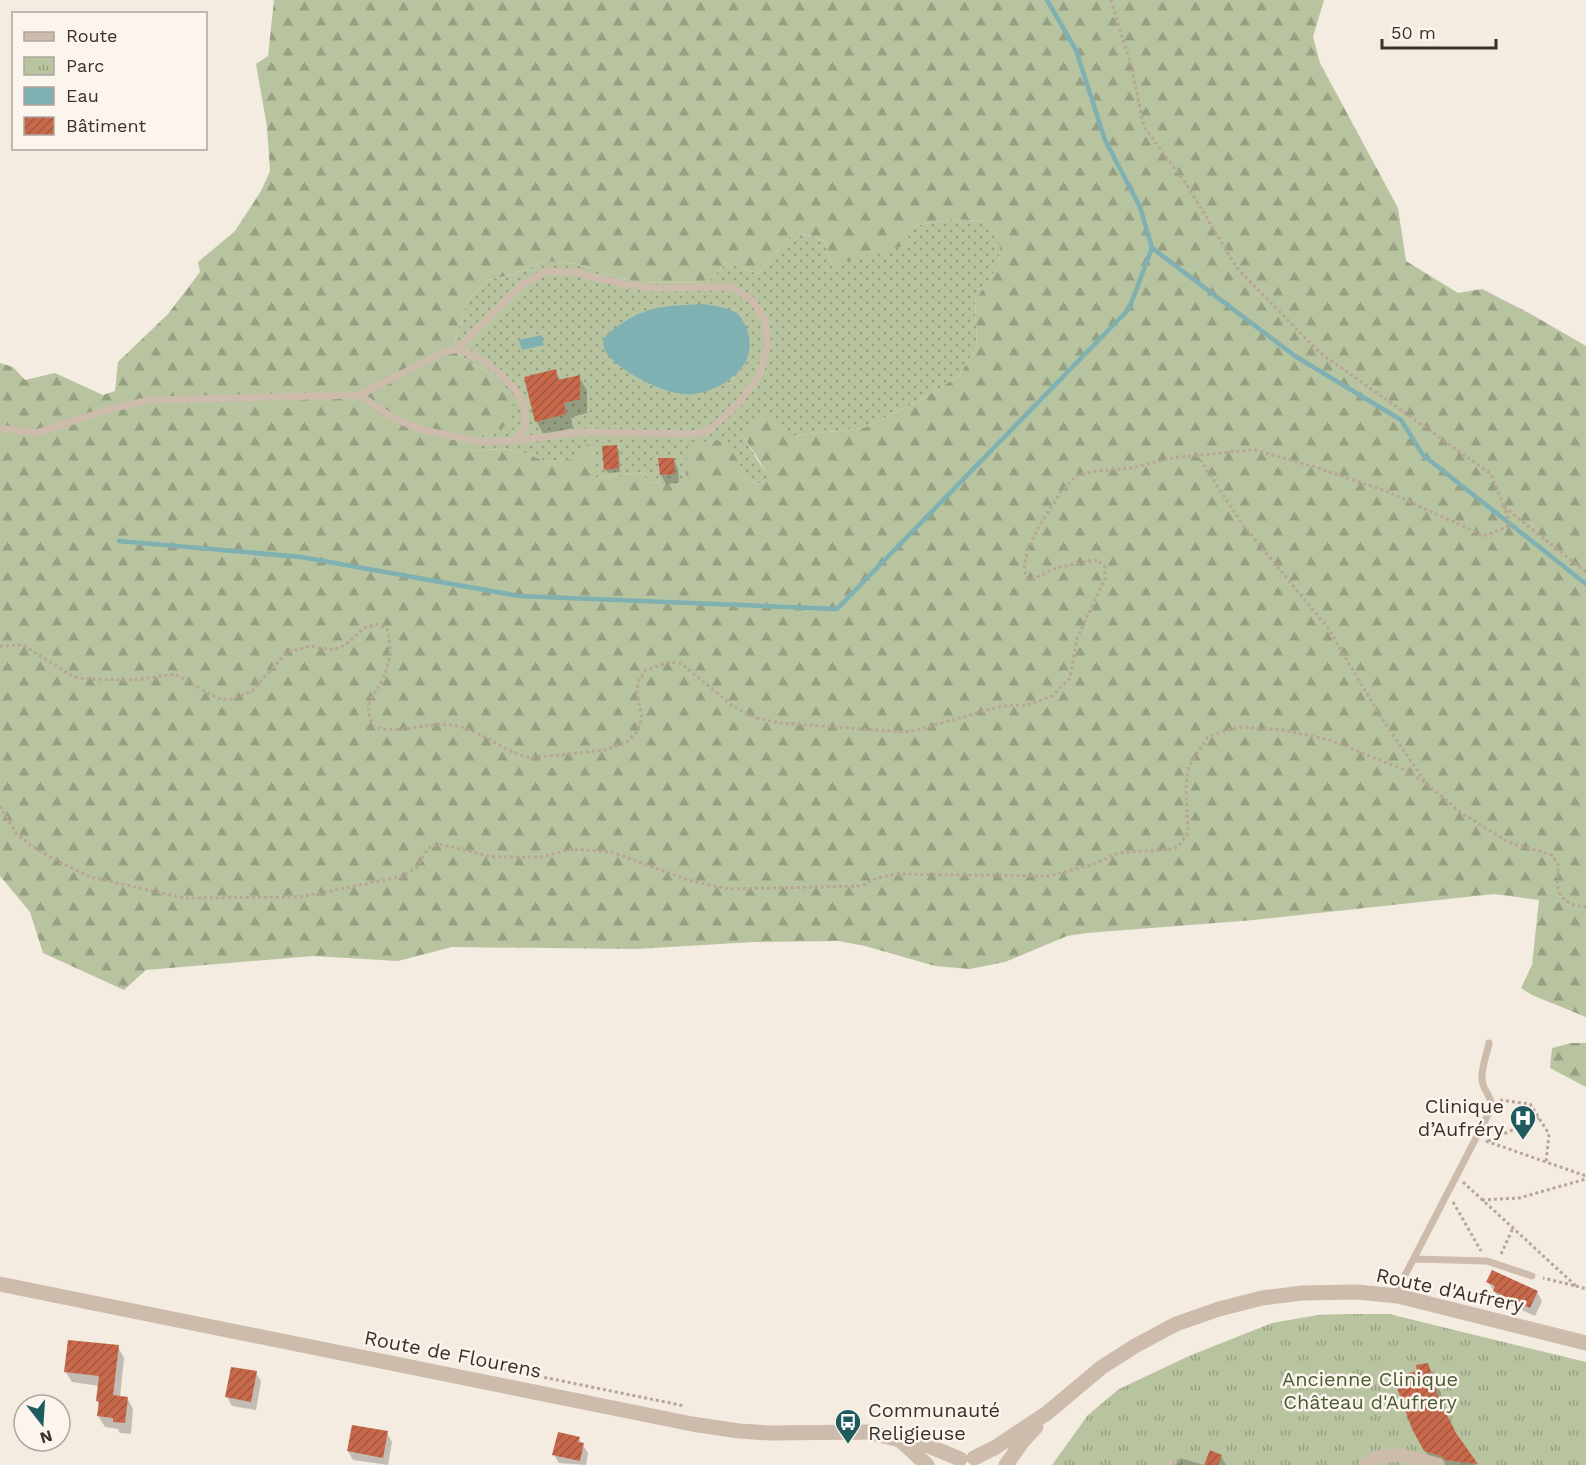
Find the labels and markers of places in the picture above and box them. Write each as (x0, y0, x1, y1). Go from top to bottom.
place label: Clinique d’Aufréry (1418, 1094, 1505, 1141)
hospital icon: Clinique d’Aufréry (1508, 1103, 1538, 1141)
place label: Communauté Religieuse (868, 1398, 1000, 1445)
bus stop icon: Communauté Religieuse (833, 1407, 863, 1445)

